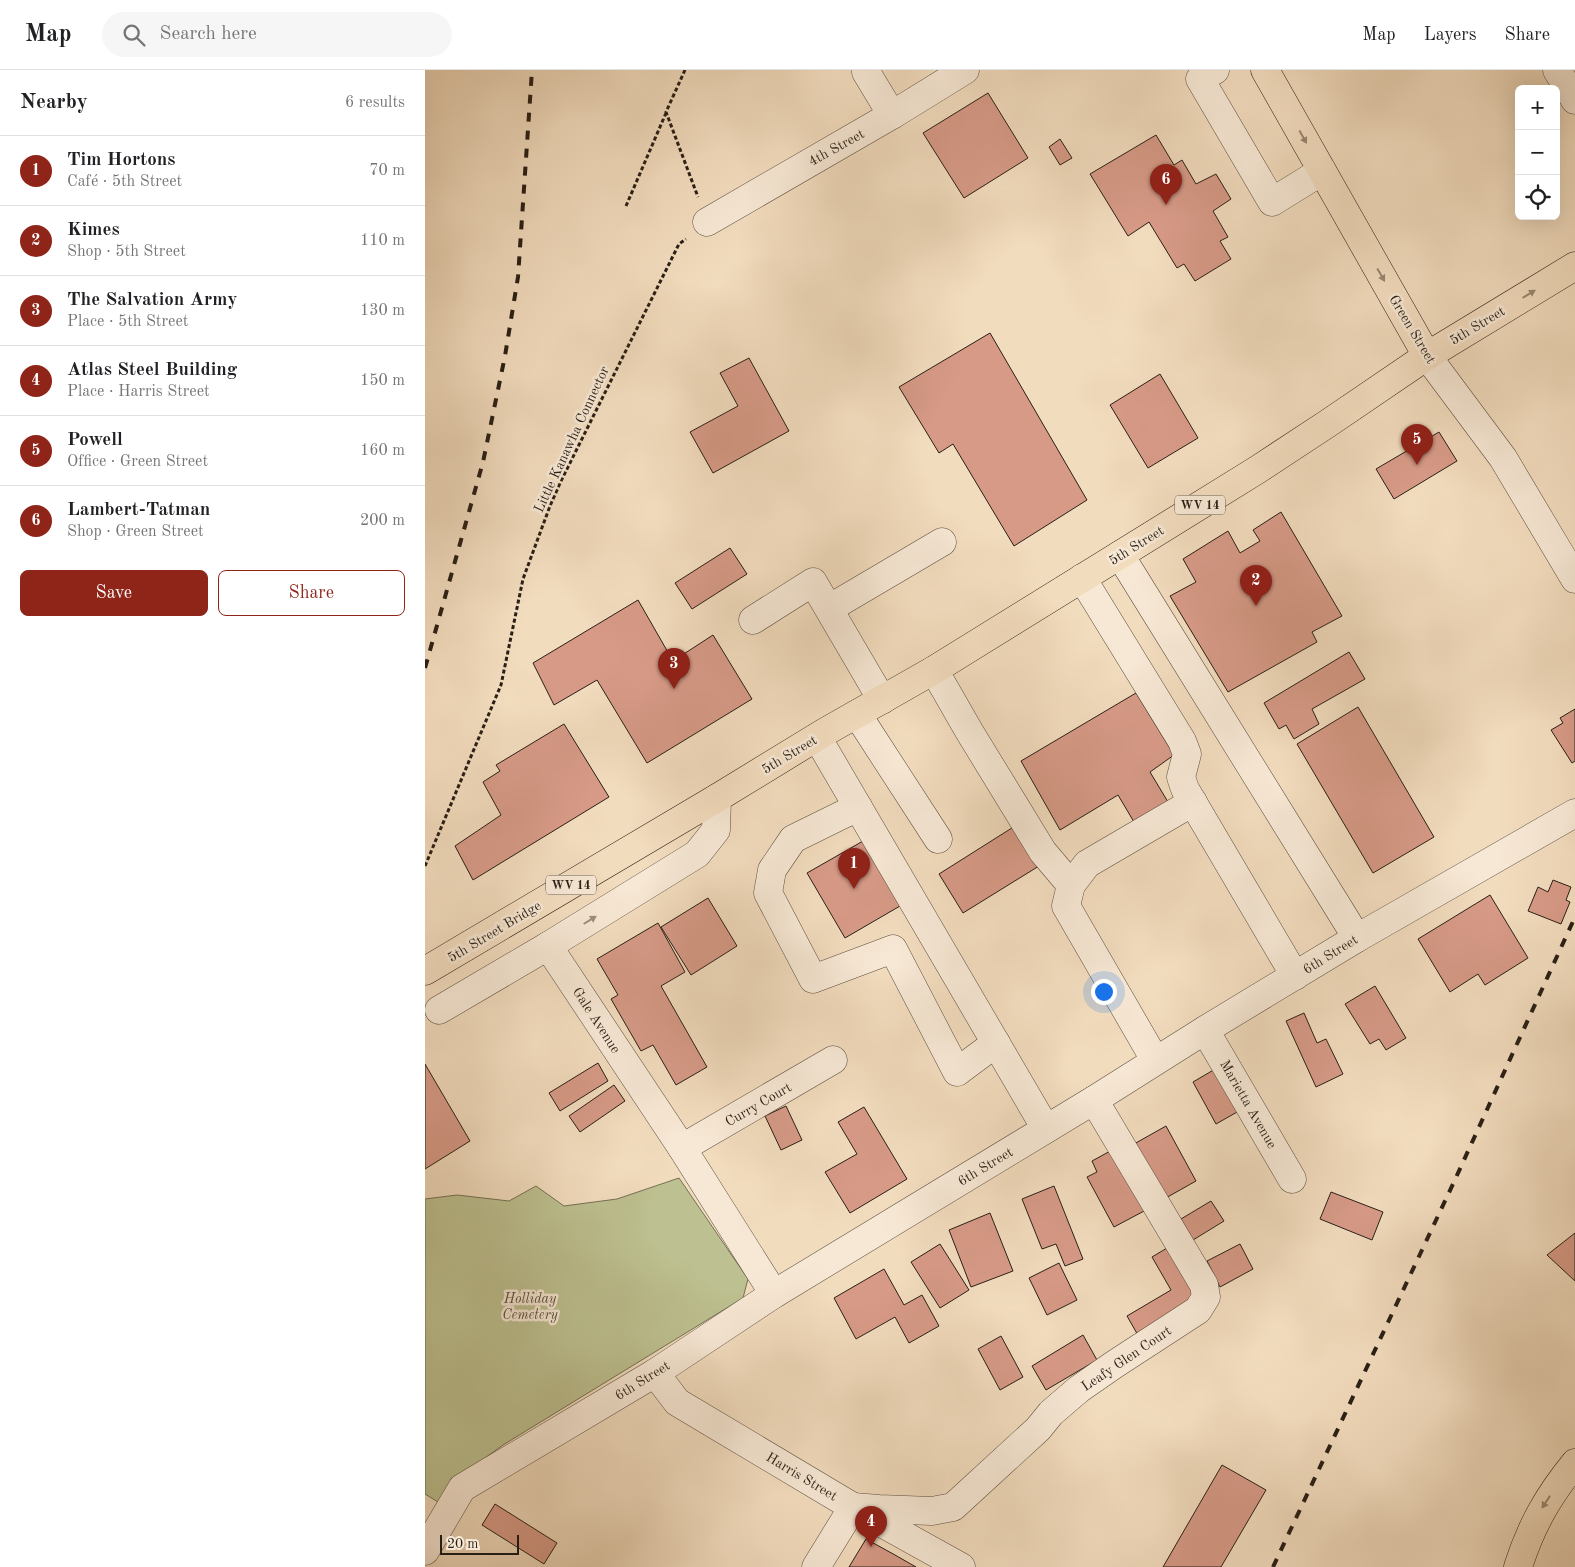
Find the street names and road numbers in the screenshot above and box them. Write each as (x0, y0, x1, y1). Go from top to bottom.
street label: 4th Street (806, 127, 867, 169)
street label: Green Street (1386, 293, 1438, 366)
street label: 5th Street (1447, 304, 1508, 348)
street label: Little Kanawha Connector (532, 364, 612, 515)
road number: WV 14 (1175, 496, 1225, 514)
street label: 5th Street (1107, 524, 1166, 568)
street label: 5th Street (759, 733, 820, 777)
road number: WV 14 (546, 876, 596, 894)
street label: 5th Street Bridge (445, 899, 544, 965)
street label: 6th Street (1301, 933, 1360, 977)
street label: Gale Avenue (570, 985, 623, 1056)
street label: Marietta Avenue (1217, 1058, 1279, 1151)
street label: Curry Court (723, 1080, 794, 1129)
street label: 6th Street (955, 1145, 1016, 1189)
street label: Leafy Glen Court (1079, 1324, 1174, 1394)
street label: 6th Street (613, 1359, 672, 1403)
street label: Harris Street (763, 1450, 840, 1504)

